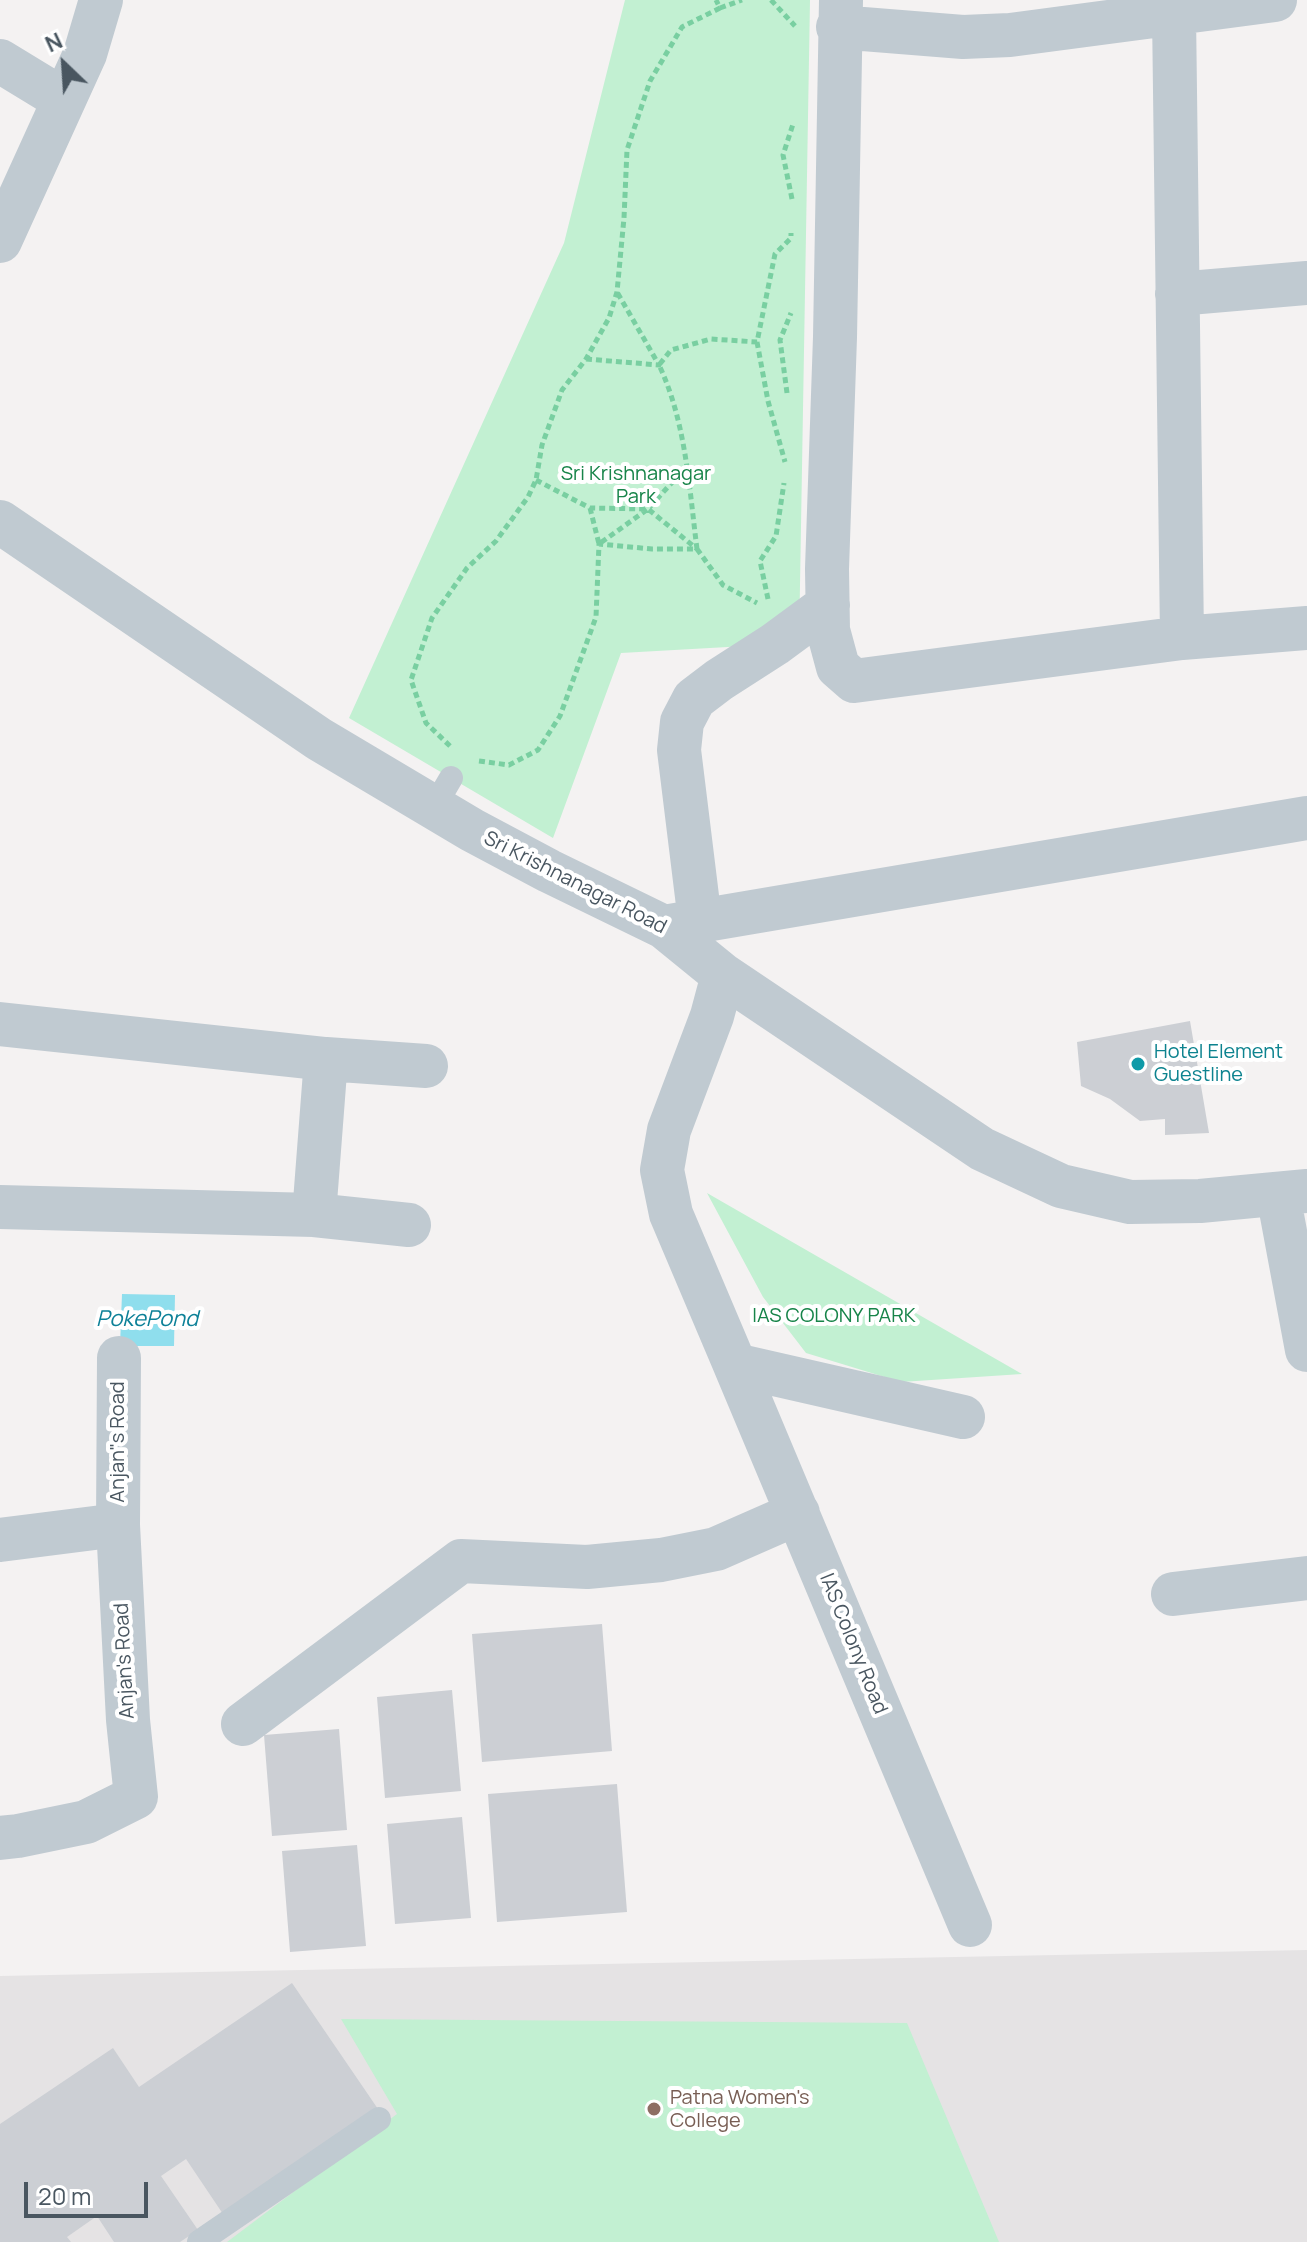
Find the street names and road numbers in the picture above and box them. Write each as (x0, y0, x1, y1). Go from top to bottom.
street label: Sri Krishnanagar Road (480, 826, 670, 940)
street label: Anjan"s Road (106, 1381, 130, 1503)
street label: IAS Colony Road (814, 1570, 892, 1718)
street label: Anjan's Road (110, 1602, 140, 1720)

